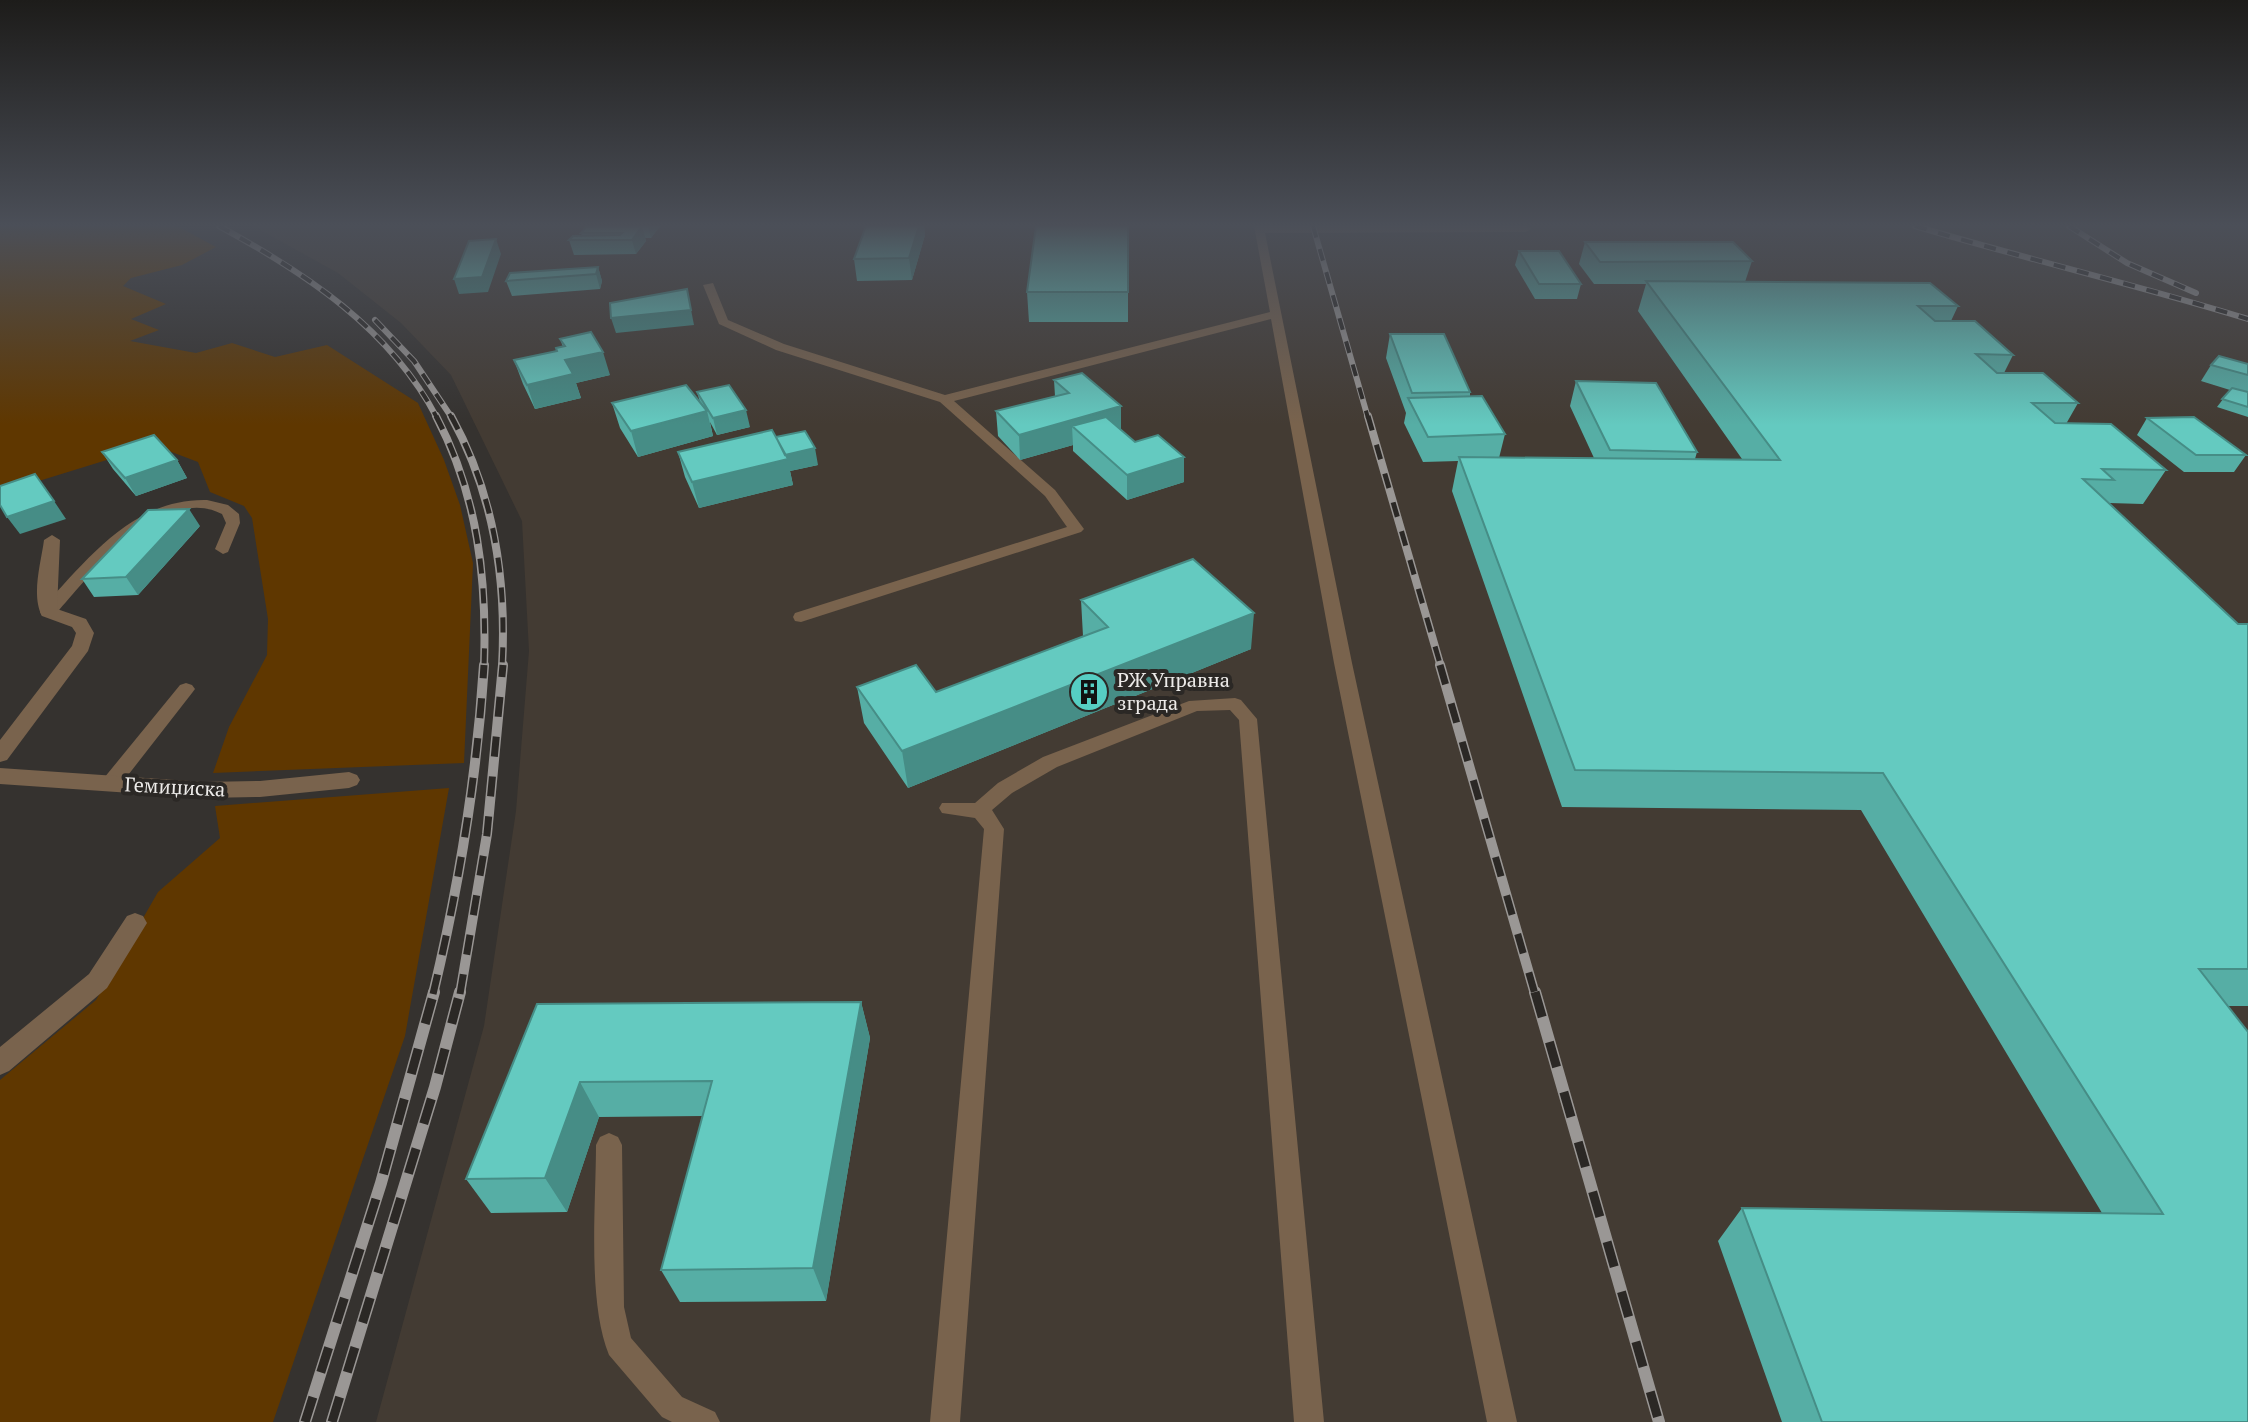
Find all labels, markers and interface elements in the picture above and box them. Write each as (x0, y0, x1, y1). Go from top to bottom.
place label: РЖ Управна зграда (1117, 666, 1230, 716)
building icon: РЖ Управна зграда (1068, 671, 1110, 713)
street label: Гемиџиска (124, 770, 226, 803)

